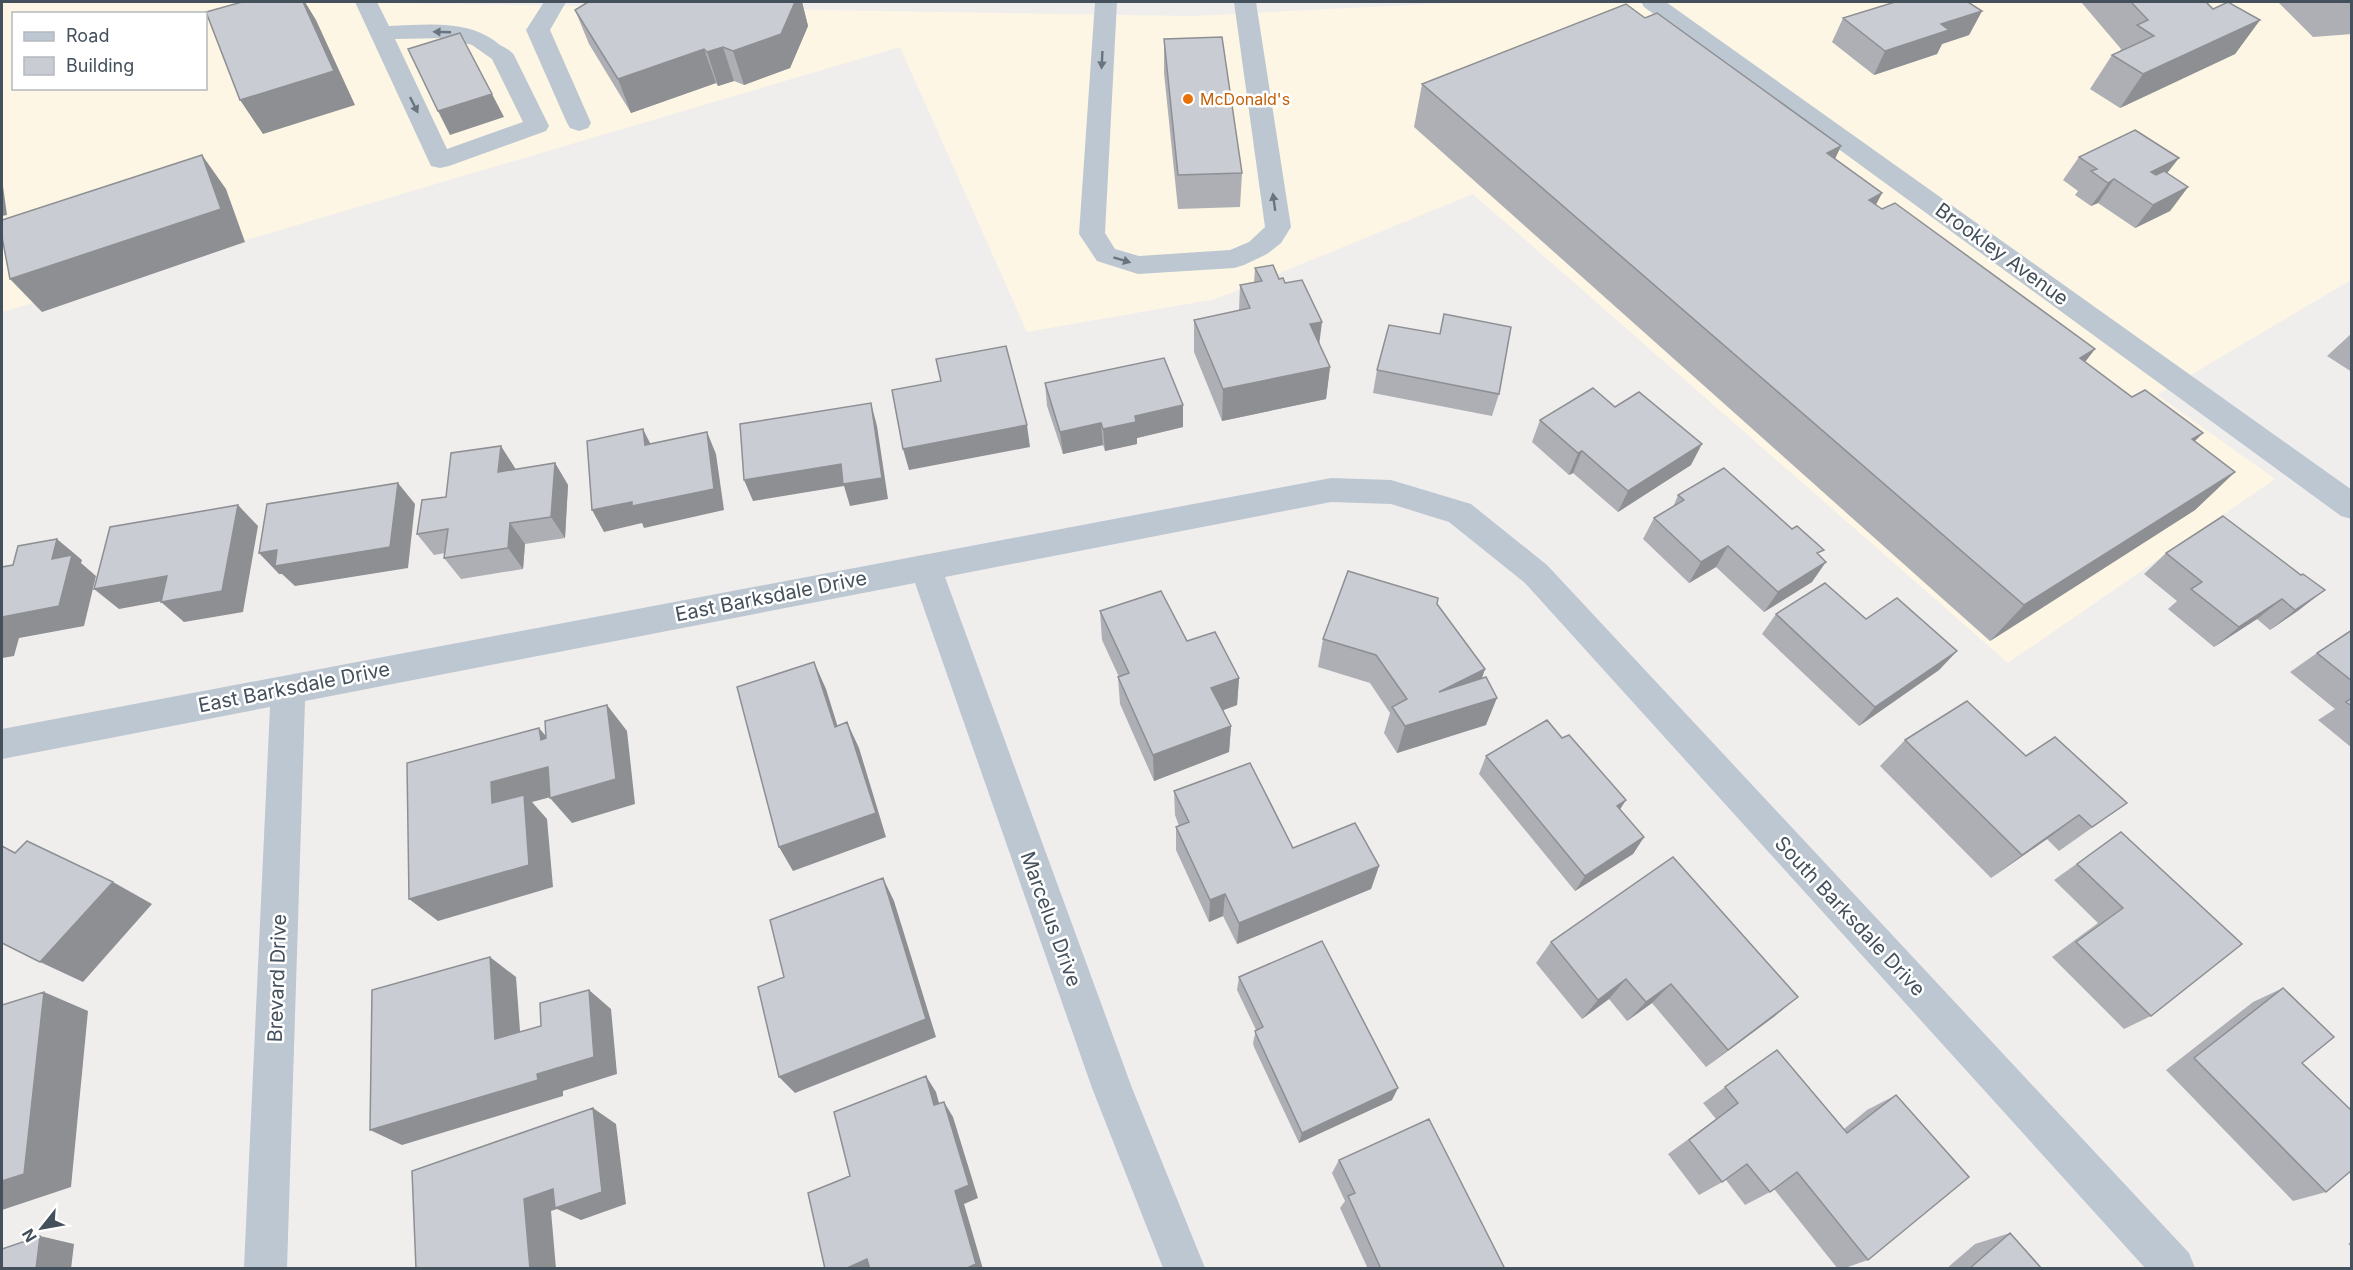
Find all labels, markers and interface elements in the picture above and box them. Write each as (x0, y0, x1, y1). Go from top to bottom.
legend (12, 12, 207, 90)
text: Road (66, 25, 109, 46)
one-way arrow (433, 27, 452, 36)
one-way arrow (1097, 50, 1107, 69)
text: Building (66, 55, 134, 76)
place label: McDonald's (1200, 89, 1290, 109)
marker: McDonald's (1181, 92, 1195, 106)
one-way arrow (409, 96, 418, 113)
one-way arrow (1270, 192, 1279, 211)
street label: Brookley Avenue (1931, 198, 2073, 310)
one-way arrow (1113, 255, 1131, 265)
street label: East Barksdale Drive (673, 566, 869, 626)
street label: East Barksdale Drive (196, 657, 392, 717)
street label: South Barksdale Drive (1770, 831, 1930, 1001)
street label: Marcelus Drive (1015, 848, 1087, 990)
street label: Brevard Drive (263, 913, 291, 1043)
north arrow (12, 1198, 72, 1258)
text: N (17, 1225, 41, 1246)

